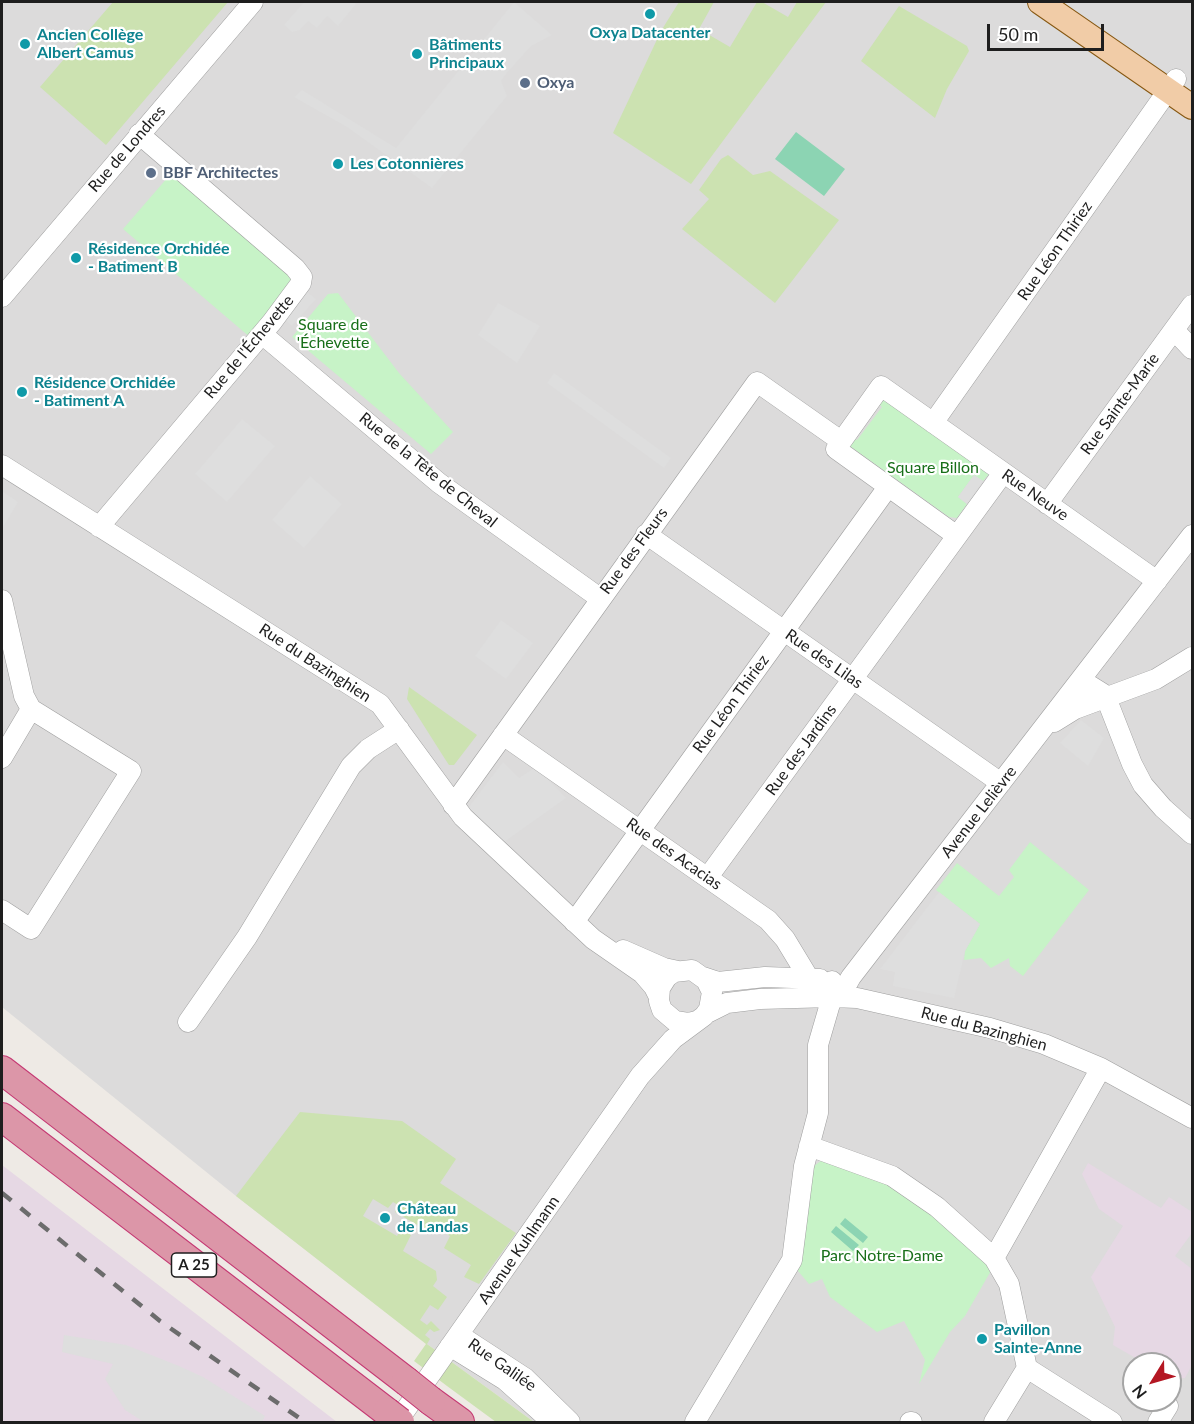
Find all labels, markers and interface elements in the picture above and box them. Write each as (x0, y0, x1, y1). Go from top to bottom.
marker: Oxya Datacenter (643, 7, 657, 21)
scale bar (990, 12, 1107, 50)
place label: Oxya Datacenter (590, 23, 710, 43)
text: 50 m (998, 23, 1038, 45)
place label: Ancien Collège Albert Camus (37, 25, 143, 63)
place label: Bâtiments Principaux (429, 35, 504, 73)
marker: Ancien Collège Albert Camus (18, 37, 32, 51)
marker: Bâtiments Principaux (410, 47, 424, 61)
place label: Oxya (537, 73, 574, 93)
marker: Oxya (518, 76, 532, 90)
street label: Rue de Londres (84, 102, 170, 196)
place label: Les Cotonnières (350, 154, 464, 174)
marker: Les Cotonnières (331, 157, 345, 171)
place label: BBF Architectes (163, 163, 278, 183)
marker: BBF Architectes (144, 166, 158, 180)
street label: Rue Léon Thiriez (1014, 198, 1096, 304)
place label: Résidence Orchidée - Batiment B (88, 239, 230, 277)
marker: Résidence Orchidée - Batiment B (69, 251, 83, 265)
street label: Rue de l'Échevette (200, 291, 298, 403)
park label: Square de 'Échevette (297, 315, 369, 353)
street label: Rue Sainte-Marie (1077, 349, 1163, 459)
place label: Résidence Orchidée - Batiment A (34, 373, 176, 411)
marker: Résidence Orchidée - Batiment A (15, 385, 29, 399)
street label: Rue de la Tête de Cheval (355, 408, 501, 532)
park label: Square Billon (887, 458, 979, 478)
street label: Rue Neuve (998, 465, 1072, 525)
street label: Rue des Fleurs (596, 504, 672, 598)
street label: Rue du Bazinghien (255, 620, 375, 706)
street label: Rue des Lilas (782, 625, 866, 693)
street label: Rue Léon Thiriez (689, 651, 773, 757)
street label: Rue des Jardins (761, 701, 841, 799)
street label: Avenue Lelièvre (937, 762, 1021, 862)
street label: Rue des Acacias (623, 814, 725, 894)
street label: Rue du Bazinghien (919, 1003, 1049, 1055)
street label: Avenue Kuhlmann (474, 1192, 564, 1308)
place label: Château de Landas (397, 1199, 468, 1237)
marker: Château de Landas (378, 1211, 392, 1225)
park label: Parc Notre-Dame (821, 1246, 943, 1266)
road number: A 25 (172, 1253, 216, 1277)
place label: Pavillon Sainte-Anne (994, 1320, 1082, 1358)
marker: Pavillon Sainte-Anne (975, 1332, 989, 1346)
street label: Rue Galilée (464, 1334, 540, 1396)
north arrow (1122, 1352, 1182, 1412)
text: N (1128, 1381, 1150, 1403)

